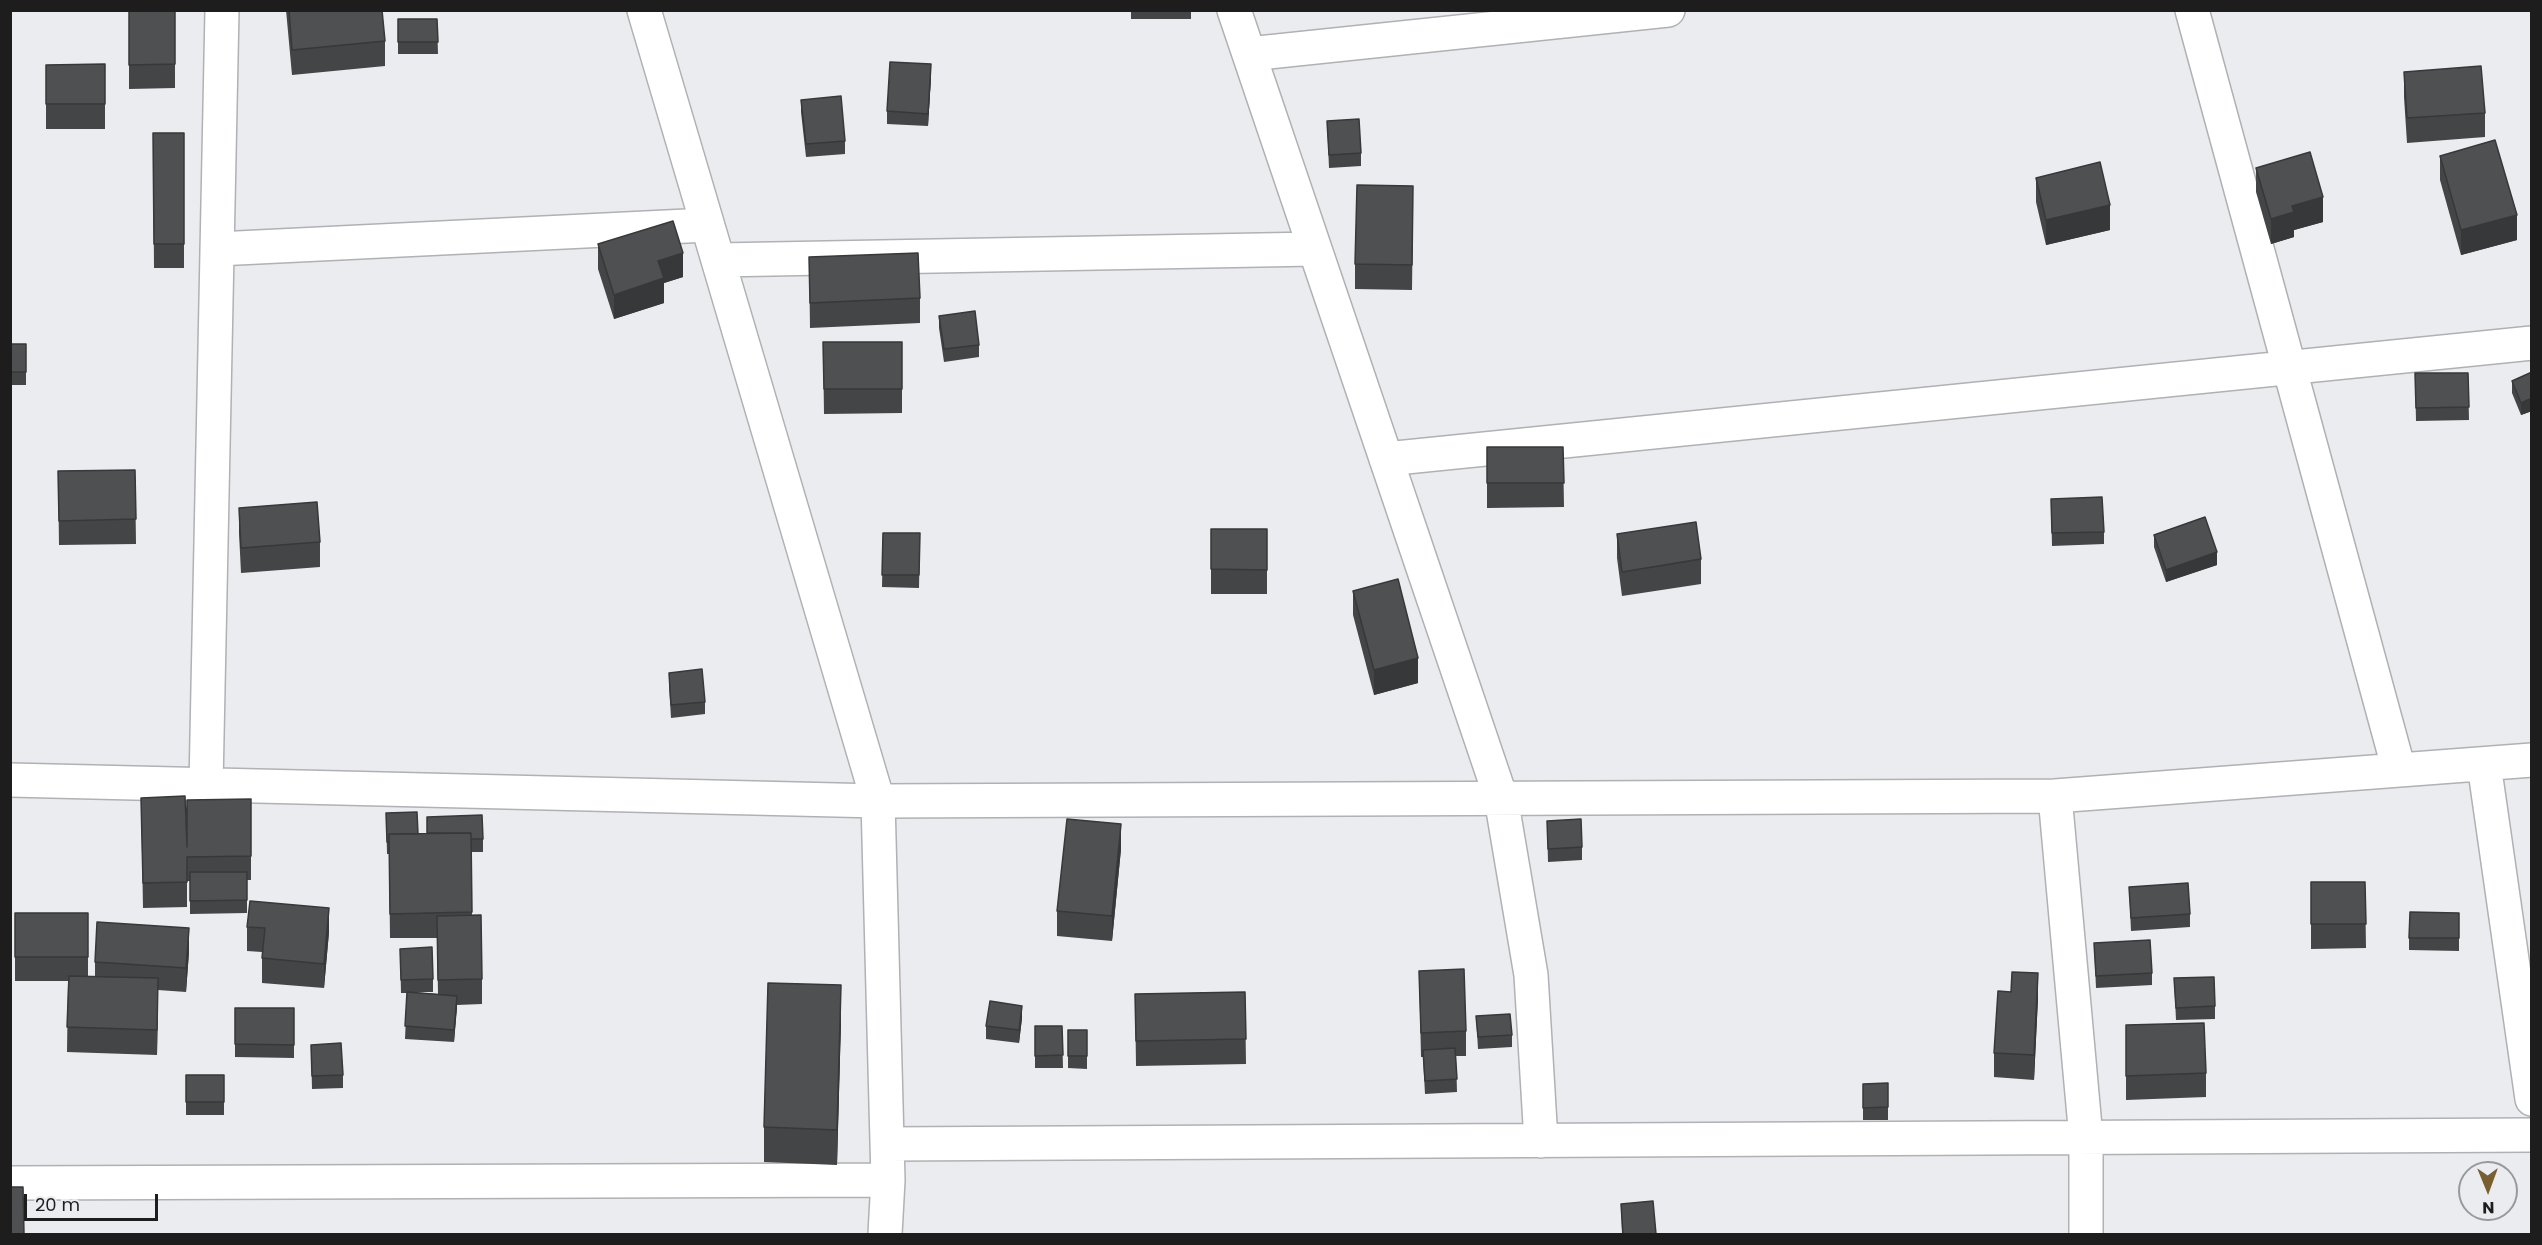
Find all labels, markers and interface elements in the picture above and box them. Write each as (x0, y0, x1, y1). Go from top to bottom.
north arrow (2458, 1161, 2518, 1221)
scale bar (27, 1182, 160, 1220)
text: 20 m (35, 1192, 80, 1217)
text: N (2482, 1196, 2495, 1219)

